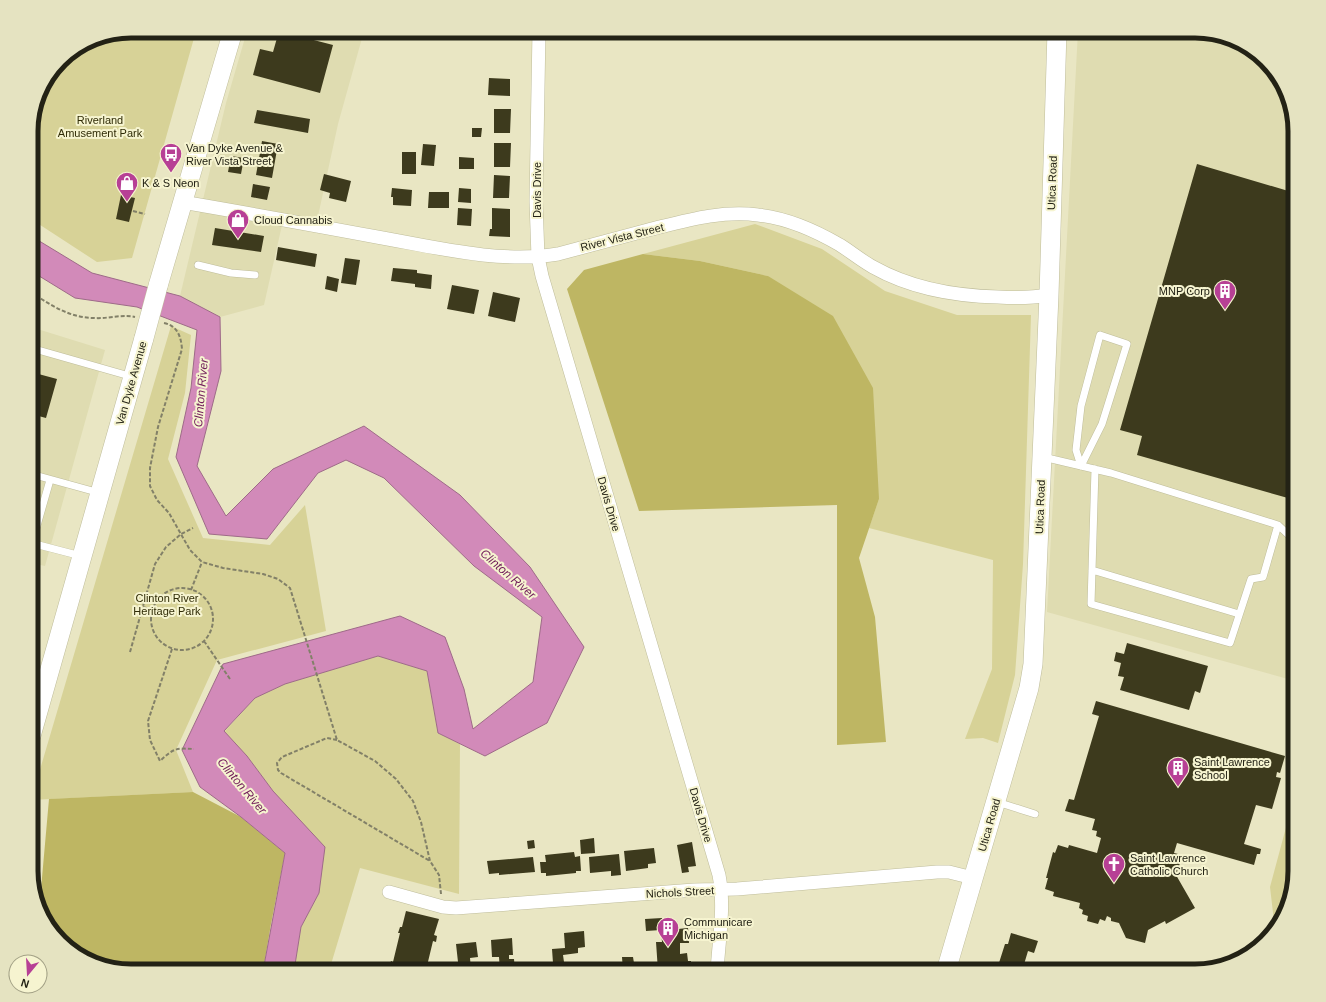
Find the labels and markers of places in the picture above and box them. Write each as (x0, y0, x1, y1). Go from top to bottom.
bus stop icon: Van Dyke Avenue & River Vista Street (158, 141, 184, 174)
place label: Van Dyke Avenue & River Vista Street (186, 142, 283, 167)
shop icon: K & S Neon (114, 170, 140, 203)
place label: K & S Neon (142, 177, 199, 189)
shop icon: Cloud Cannabis (225, 207, 251, 240)
place label: Cloud Cannabis (254, 214, 333, 226)
building icon: MNP Corp (1212, 278, 1238, 311)
place label: MNP Corp (1159, 285, 1210, 297)
building icon: Saint Lawrence School (1165, 755, 1191, 788)
place label: Saint Lawrence School (1194, 756, 1270, 781)
church icon: Saint Lawrence Catholic Church (1101, 851, 1127, 884)
place label: Saint Lawrence Catholic Church (1130, 852, 1208, 877)
building icon: Communicare Michigan (655, 915, 681, 948)
place label: Communicare Michigan (684, 916, 752, 941)

